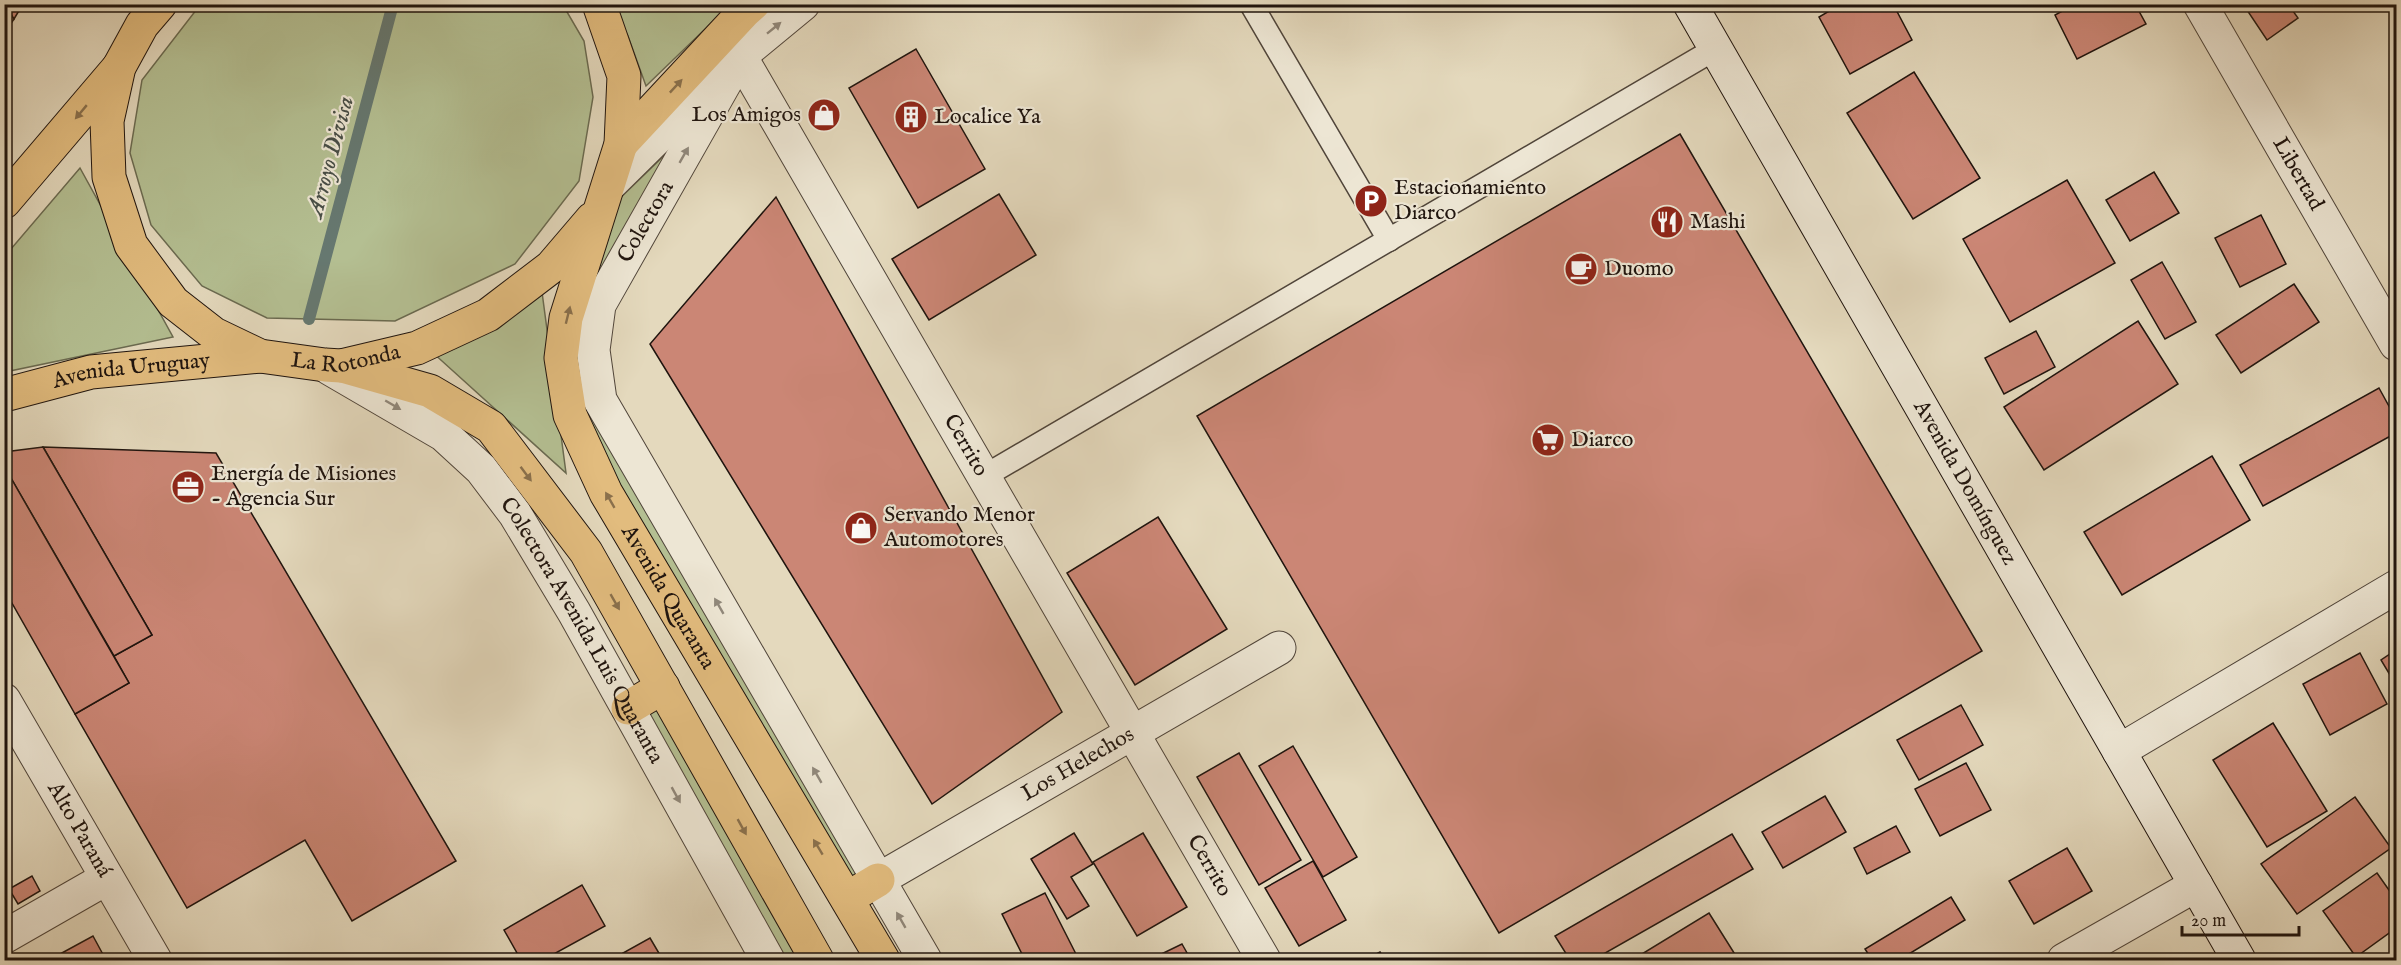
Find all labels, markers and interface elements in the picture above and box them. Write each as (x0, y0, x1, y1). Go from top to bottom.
one-way arrow (766, 21, 782, 34)
one-way arrow (669, 79, 682, 94)
water label: Arroyo Divisa (299, 93, 362, 224)
shop icon: Los Amigos (806, 97, 842, 133)
building icon: Localice Ya (893, 99, 929, 135)
place label: Los Amigos (692, 101, 801, 129)
place label: Localice Ya (934, 103, 1041, 131)
one-way arrow (75, 104, 88, 119)
street label: Libertad (2266, 132, 2330, 216)
one-way arrow (679, 146, 689, 163)
place label: Estacionamiento Diarco (1394, 174, 1546, 227)
street label: Colectora (611, 176, 681, 268)
parking icon: Estacionamiento Diarco (1353, 183, 1389, 219)
restaurant icon: Mashi (1649, 204, 1685, 240)
place label: Mashi (1690, 208, 1746, 236)
cafe icon: Duomo (1563, 251, 1599, 287)
place label: Duomo (1604, 255, 1674, 283)
one-way arrow (563, 306, 573, 324)
street label: La Rotonda (289, 338, 404, 380)
street label: Avenida Uruguay (48, 347, 211, 396)
street label: Avenida Domínguez (1906, 394, 2023, 570)
one-way arrow (385, 400, 401, 411)
street label: Cerrito (937, 409, 995, 482)
supermarket icon: Diarco (1530, 422, 1566, 458)
place label: Diarco (1571, 426, 1634, 454)
place label: Energía de Misiones - Agencia Sur (211, 460, 396, 513)
one-way arrow (520, 466, 533, 482)
office icon: Energía de Misiones - Agencia Sur (170, 469, 206, 505)
one-way arrow (605, 491, 615, 508)
street label: Colectora Avenida Luis Quaranta (493, 492, 670, 769)
place label: Servando Menor Automotores (883, 501, 1035, 554)
shop icon: Servando Menor Automotores (843, 510, 879, 546)
street label: Avenida Quaranta (614, 519, 722, 675)
one-way arrow (610, 594, 620, 611)
one-way arrow (714, 597, 724, 614)
street label: Los Helechos (1017, 721, 1139, 808)
one-way arrow (812, 766, 822, 783)
street label: Alto Paraná (40, 776, 118, 883)
one-way arrow (671, 787, 681, 804)
one-way arrow (737, 819, 747, 836)
street label: Cerrito (1180, 830, 1238, 902)
one-way arrow (812, 839, 823, 855)
scale bar (2182, 899, 2299, 937)
text: 20 m (2191, 910, 2226, 933)
one-way arrow (896, 911, 906, 928)

